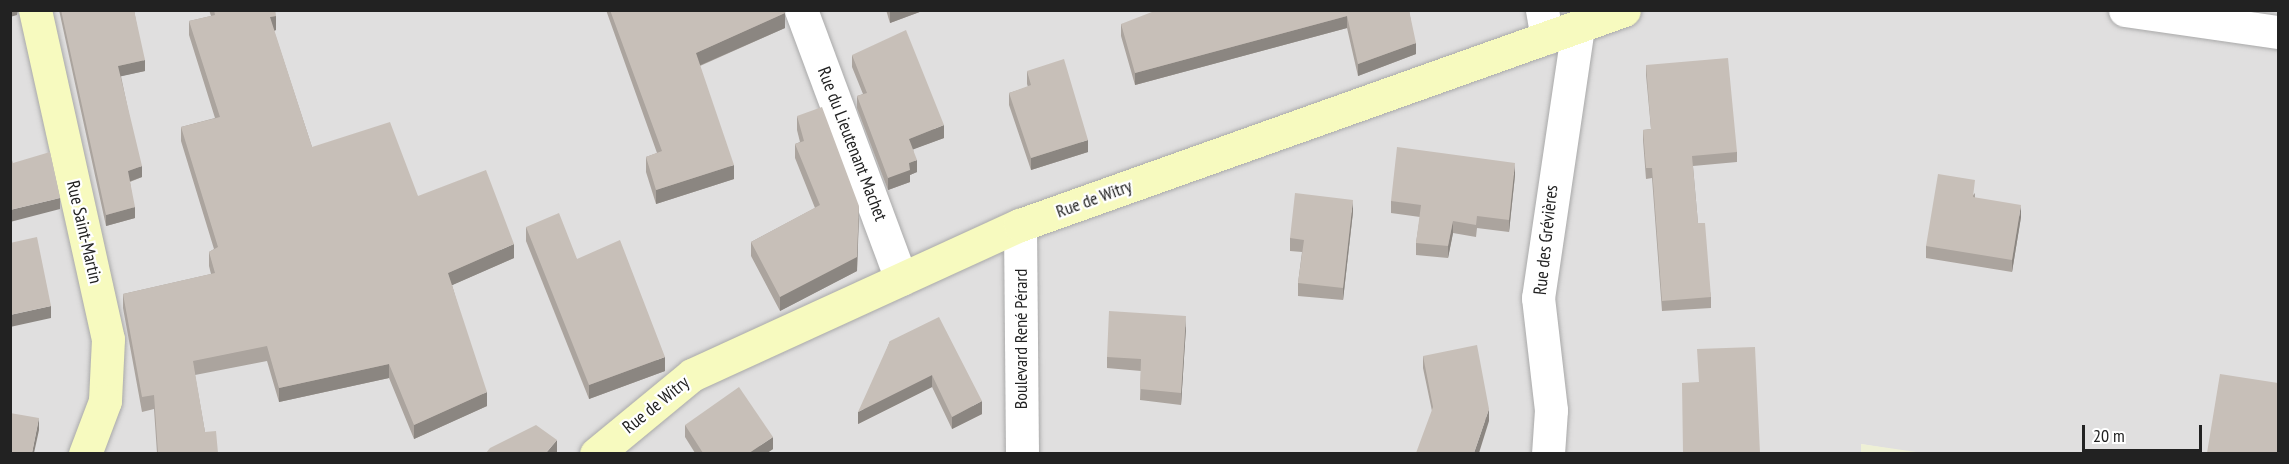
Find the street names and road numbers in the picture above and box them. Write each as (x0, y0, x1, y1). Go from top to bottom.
street label: Rue du Lieutenant Machet (813, 64, 891, 224)
street label: Rue de Witry (1053, 175, 1135, 223)
street label: Rue Saint-Martin (62, 178, 106, 286)
street label: Rue des Grévières (1529, 184, 1563, 296)
street label: Boulevard René Pérard (1010, 269, 1032, 409)
street label: Rue de Witry (618, 372, 694, 438)

